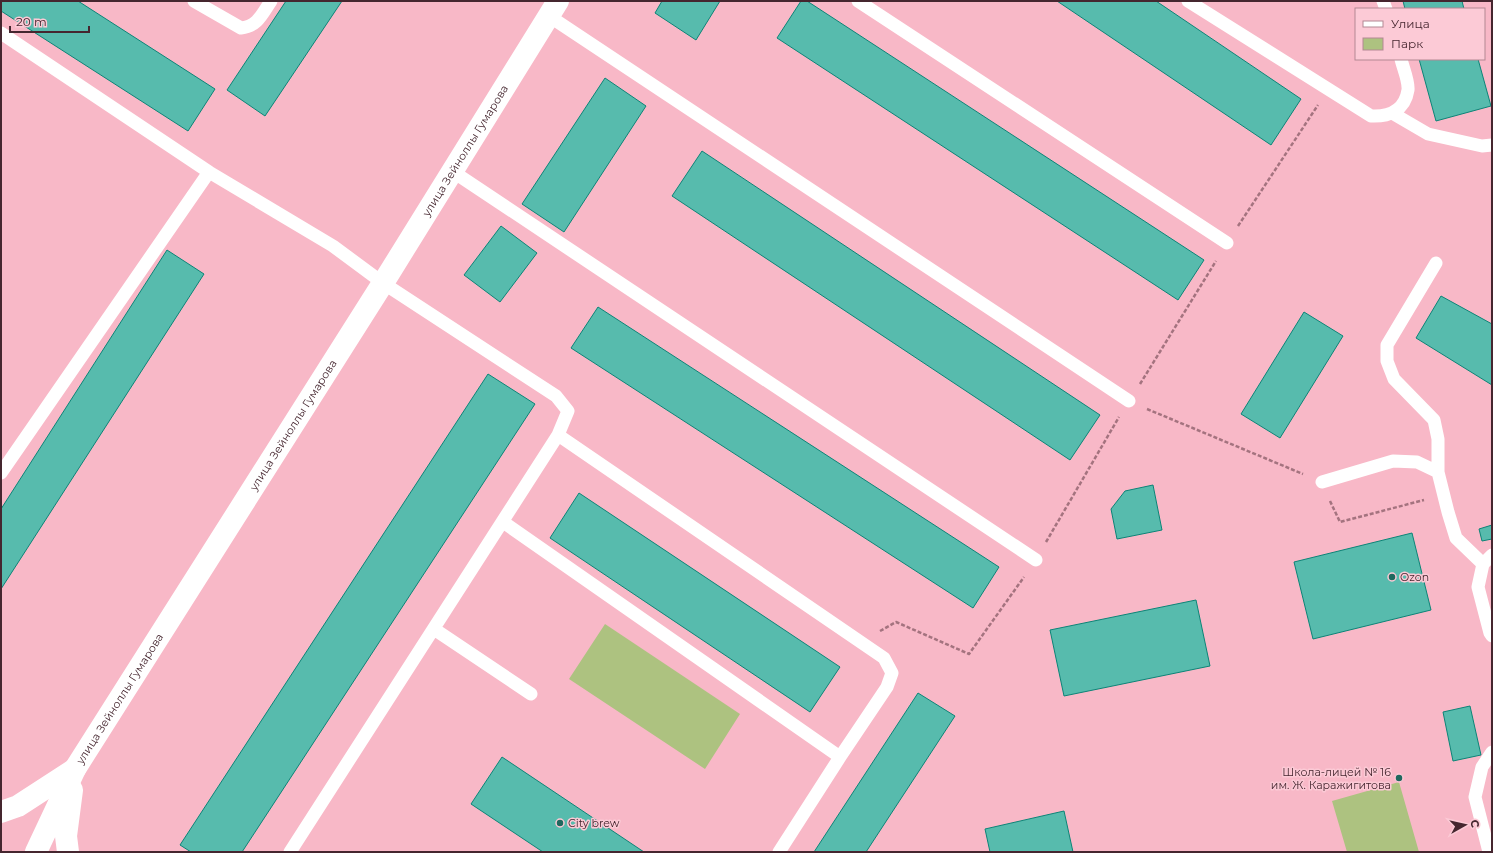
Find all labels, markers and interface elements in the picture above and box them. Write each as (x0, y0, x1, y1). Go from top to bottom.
scale bar (10, 8, 89, 34)
legend (1355, 8, 1485, 60)
text: 20 m (16, 14, 47, 29)
text: Улица (1391, 16, 1430, 31)
text: Парк (1391, 36, 1423, 51)
street label: улица Зейноллы Гумарова (419, 82, 511, 220)
street label: улица Зейноллы Гумарова (246, 357, 340, 494)
place label: Ozon (1400, 570, 1429, 584)
marker: Ozon (1387, 572, 1397, 582)
street label: улица Зейноллы Гумарова (72, 631, 166, 768)
place label: Школа-лицей № 16 им. Ж. Каражигитова (1271, 765, 1391, 792)
marker: Школа-лицей № 16 им. Ж. Каражигитова (1394, 773, 1404, 783)
north arrow (1445, 805, 1485, 845)
place label: City brew (568, 816, 620, 830)
marker: City brew (555, 818, 565, 828)
text: С (1467, 819, 1482, 829)

